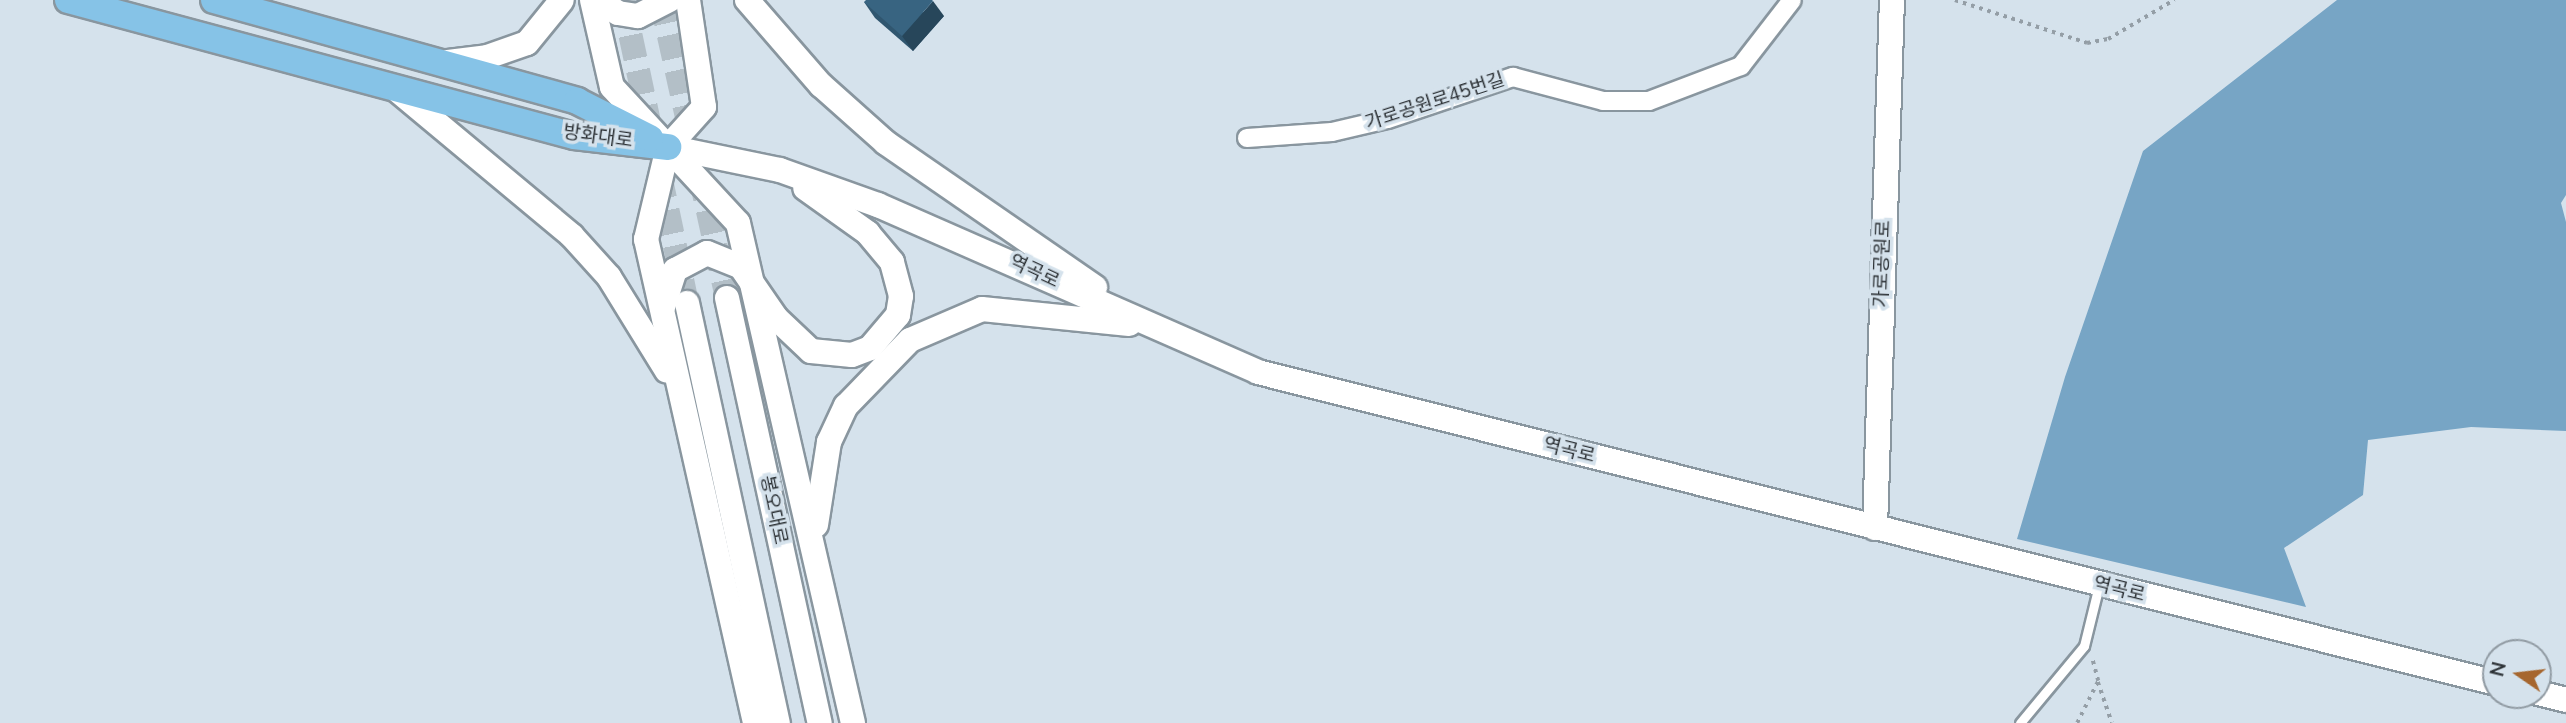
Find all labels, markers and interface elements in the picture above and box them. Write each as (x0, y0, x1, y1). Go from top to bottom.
street label: 가로공원로45번길 (1362, 69, 1508, 135)
street label: 방화대로 (562, 121, 634, 153)
street label: 가로공원로 (1870, 220, 1896, 308)
street label: 역곡로 (1005, 251, 1063, 293)
street label: 역곡로 (1541, 434, 1597, 468)
street label: 봉오대로 (755, 473, 791, 547)
street label: 역곡로 (2091, 573, 2147, 607)
north arrow (2482, 639, 2552, 709)
text: N (2484, 659, 2513, 679)

